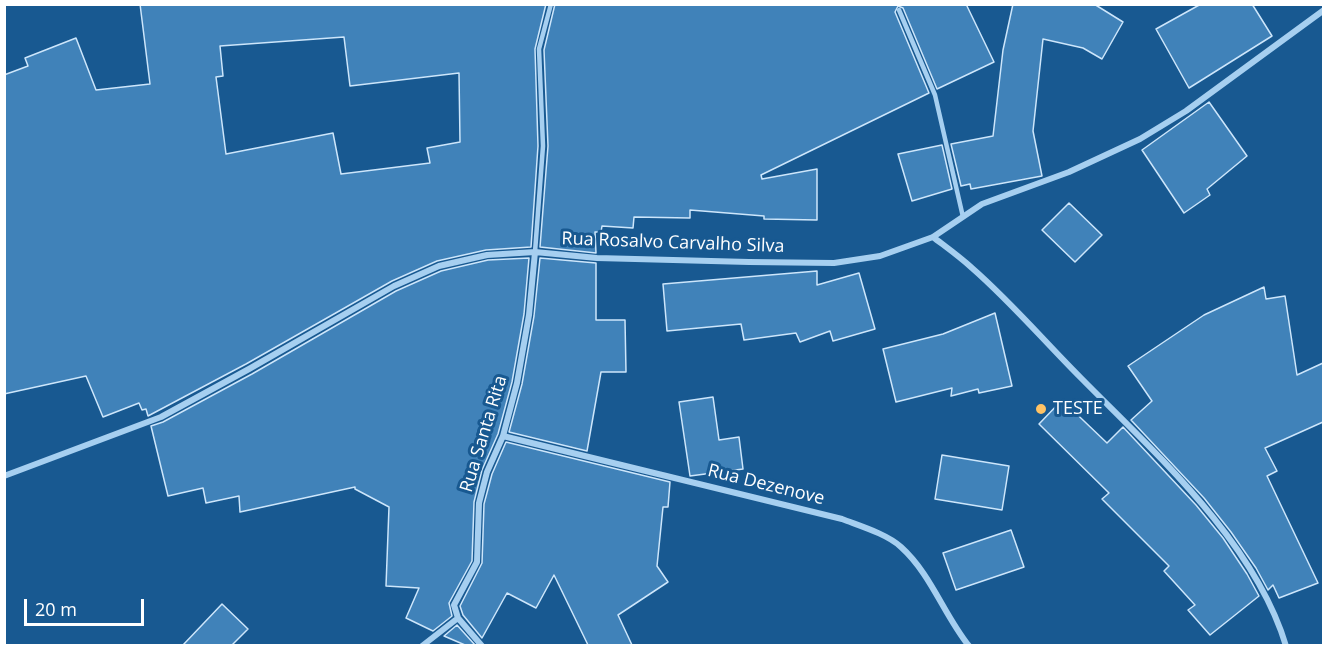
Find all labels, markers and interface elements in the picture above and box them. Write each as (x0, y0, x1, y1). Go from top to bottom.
street label: Rua Rosalvo Carvalho Silva (561, 228, 785, 258)
street label: Rua Santa Rita (456, 373, 512, 495)
place label: TESTE (1053, 398, 1103, 420)
marker: TESTE (1034, 402, 1048, 416)
street label: Rua Dezenove (705, 460, 827, 510)
scale bar (27, 587, 147, 625)
text: 20 m (35, 597, 77, 621)

